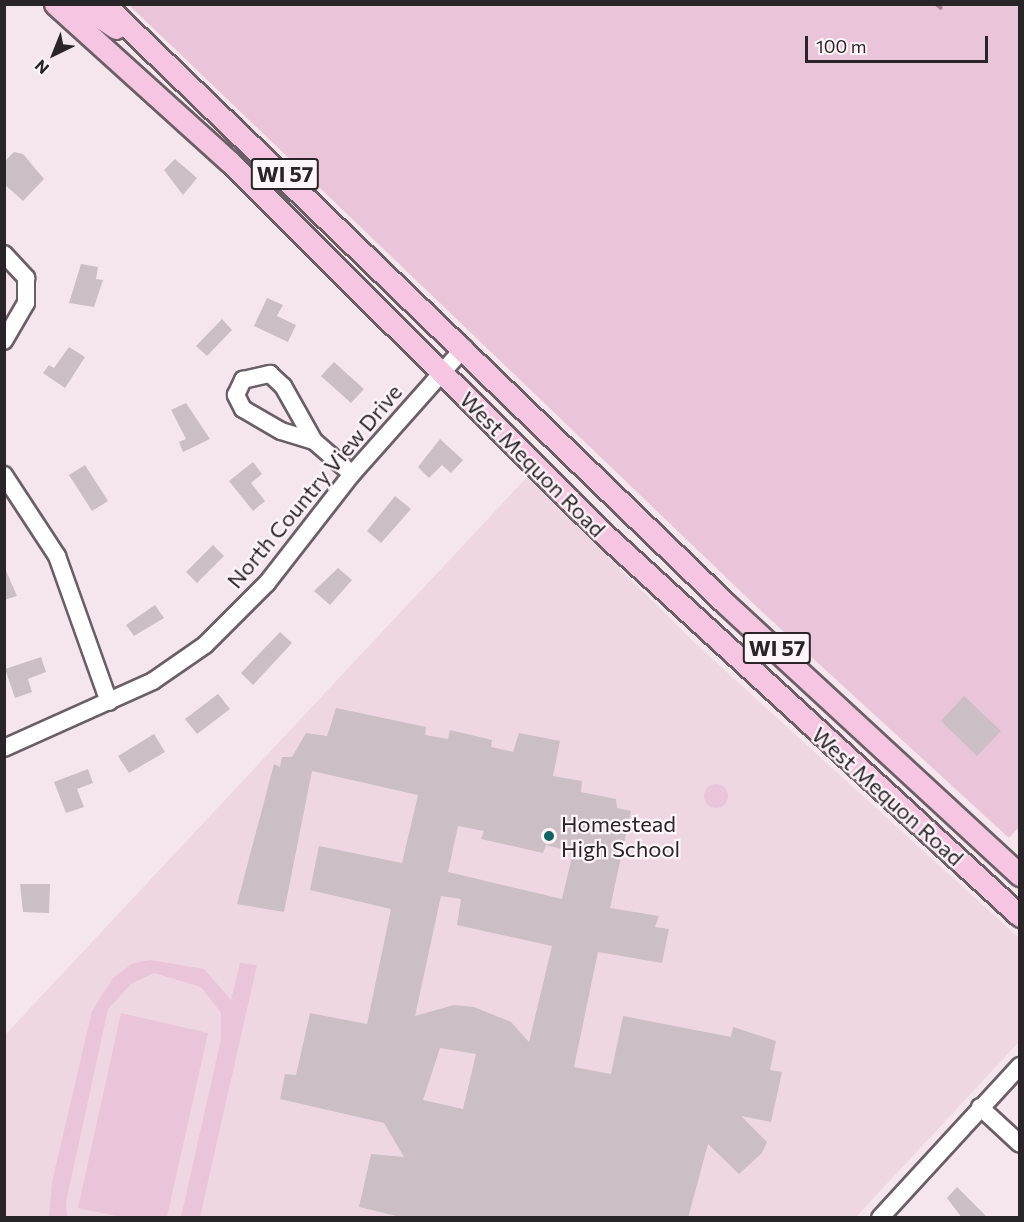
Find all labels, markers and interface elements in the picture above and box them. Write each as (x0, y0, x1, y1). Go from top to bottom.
north arrow (24, 24, 84, 84)
scale bar (808, 24, 991, 62)
text: 100 m (816, 35, 866, 57)
text: N (31, 56, 52, 79)
road number: WI 57 (250, 156, 320, 192)
street label: North Country View Drive (221, 379, 407, 593)
street label: West Mequon Road (455, 386, 611, 542)
road number: WI 57 (742, 630, 812, 666)
street label: West Mequon Road (807, 721, 969, 871)
place label: Homestead High School (561, 810, 680, 861)
marker: Homestead High School (542, 829, 556, 843)

